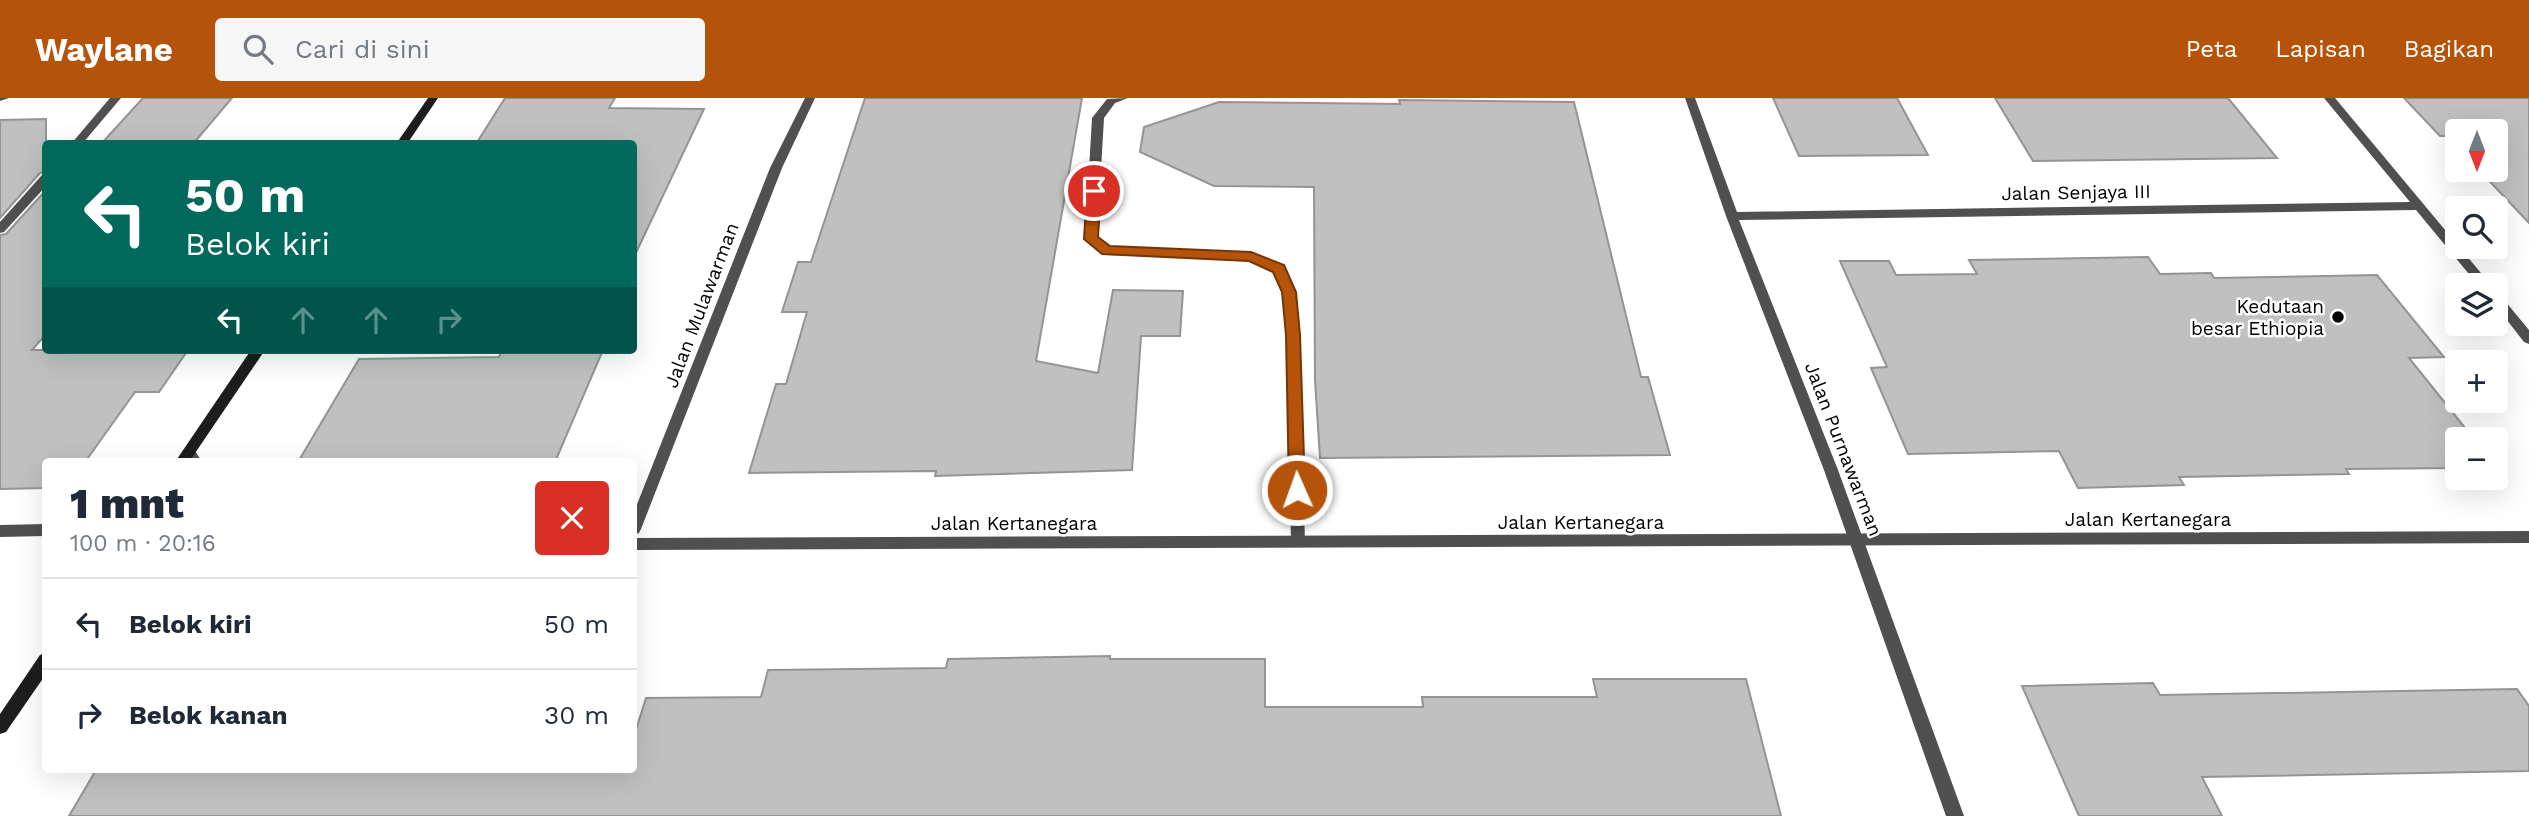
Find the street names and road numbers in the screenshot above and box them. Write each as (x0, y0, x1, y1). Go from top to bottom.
street label: Jalan Senjaya III (2001, 180, 2151, 205)
street label: Jalan Mulawarman (659, 219, 744, 391)
street label: Jalan Purnawarman (1800, 359, 1887, 539)
street label: Jalan Kertanegara (2065, 508, 2231, 531)
street label: Jalan Kertanegara (1498, 511, 1664, 534)
street label: Jalan Kertanegara (931, 512, 1097, 535)

